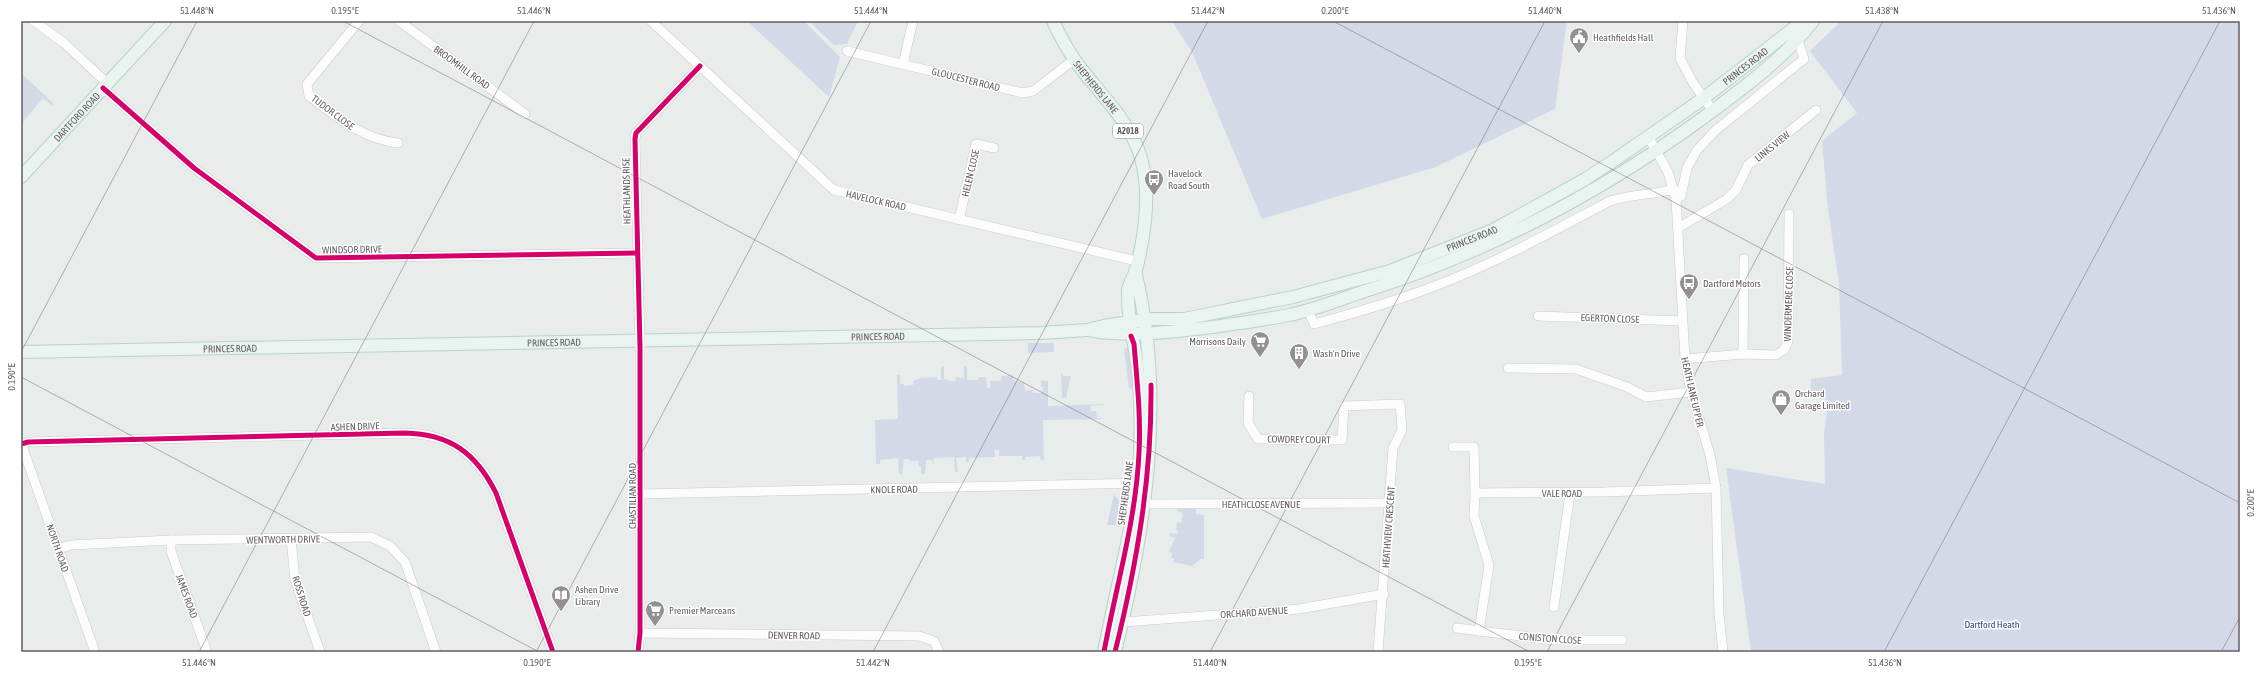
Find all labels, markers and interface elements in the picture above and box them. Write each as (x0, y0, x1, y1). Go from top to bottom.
text: 51.448°N (180, 5, 214, 16)
text: 0.195°E (331, 5, 360, 16)
text: 51.446°N (517, 5, 551, 16)
text: 51.444°N (854, 5, 888, 16)
text: 51.442°N (1191, 5, 1225, 16)
text: 0.200°E (1321, 5, 1350, 16)
text: 51.440°N (1528, 5, 1562, 16)
text: 51.438°N (1865, 5, 1899, 16)
text: 51.436°N (2202, 5, 2236, 16)
public building icon: Heathfields Hall (1568, 26, 1590, 54)
place label: Heathfields Hall (1593, 32, 1654, 43)
street label: BROOMHILL ROAD (431, 43, 492, 92)
street label: PRINCES ROAD (1721, 45, 1770, 87)
street label: SHEPHERDS LANE (1071, 59, 1121, 116)
street label: GLOUCESTER ROAD (931, 66, 1002, 93)
street label: DARTFORD ROAD (52, 90, 103, 144)
street label: TUDOR CLOSE (309, 93, 357, 132)
road number: A2018 (1113, 124, 1143, 138)
street label: LINKS VIEW (1753, 129, 1793, 164)
street label: HELEN CLOSE (960, 148, 981, 198)
street label: HEATHLANDS RISE (620, 157, 633, 224)
bus stop icon: Havelock Road South (1143, 168, 1165, 196)
place label: Havelock Road South (1168, 168, 1210, 191)
street label: HAVELOCK ROAD (845, 188, 907, 213)
street label: PRINCES ROAD (1445, 223, 1500, 254)
street label: WINDSOR DRIVE (322, 243, 383, 256)
street label: WINDERMERE CLOSE (1782, 266, 1795, 341)
bus stop icon: Dartford Motors (1678, 272, 1700, 300)
place label: Dartford Motors (1703, 278, 1761, 289)
street label: EGERTON CLOSE (1581, 312, 1640, 325)
supermarket icon: Morrisons Daily (1249, 330, 1271, 358)
street label: PRINCES ROAD (851, 331, 905, 343)
place label: Morrisons Daily (1189, 336, 1246, 347)
street label: PRINCES ROAD (527, 337, 581, 349)
building icon: Wash'n Drive (1288, 342, 1310, 370)
street label: PRINCES ROAD (203, 343, 257, 355)
place label: Wash'n Drive (1313, 348, 1361, 359)
street label: HEATH LANE UPPER (1679, 356, 1706, 428)
text: 0.190°E (6, 362, 17, 391)
shop icon: Orchard Garage Limited (1770, 388, 1792, 416)
place label: Orchard Garage Limited (1795, 388, 1850, 411)
street label: ASHEN DRIVE (330, 420, 380, 433)
street label: COWDREY COURT (1267, 433, 1331, 446)
street label: SHEPHERDS LANE (1116, 460, 1136, 526)
street label: CHASTILIAN ROAD (627, 463, 638, 529)
street label: KNOLE ROAD (870, 484, 918, 495)
street label: HEATHVIEW CRESCENT (1380, 485, 1397, 568)
street label: VALE ROAD (1542, 488, 1583, 499)
text: 0.200°E (2245, 488, 2256, 517)
street label: HEATHCLOSE AVENUE (1222, 499, 1301, 510)
street label: NORTH ROAD (44, 523, 71, 574)
street label: WENTWORTH DRIVE (246, 533, 321, 546)
street label: JAMES ROAD (174, 573, 200, 620)
street label: ROSS ROAD (290, 575, 313, 618)
library icon: Ashen Drive Library (550, 584, 572, 612)
place label: Ashen Drive Library (575, 584, 619, 607)
supermarket icon: Premier Marceans (644, 599, 666, 627)
place label: Premier Marceans (669, 605, 736, 616)
street label: ORCHARD AVENUE (1220, 605, 1289, 620)
park label: Dartford Heath (1964, 619, 2020, 630)
street label: DENVER ROAD (768, 630, 821, 641)
street label: CONISTON CLOSE (1518, 631, 1582, 646)
text: 51.446°N (182, 657, 216, 668)
text: 0.190°E (523, 657, 552, 668)
text: 51.442°N (856, 657, 890, 668)
text: 51.440°N (1193, 657, 1227, 668)
text: 0.195°E (1514, 657, 1543, 668)
text: 51.436°N (1868, 657, 1902, 668)

